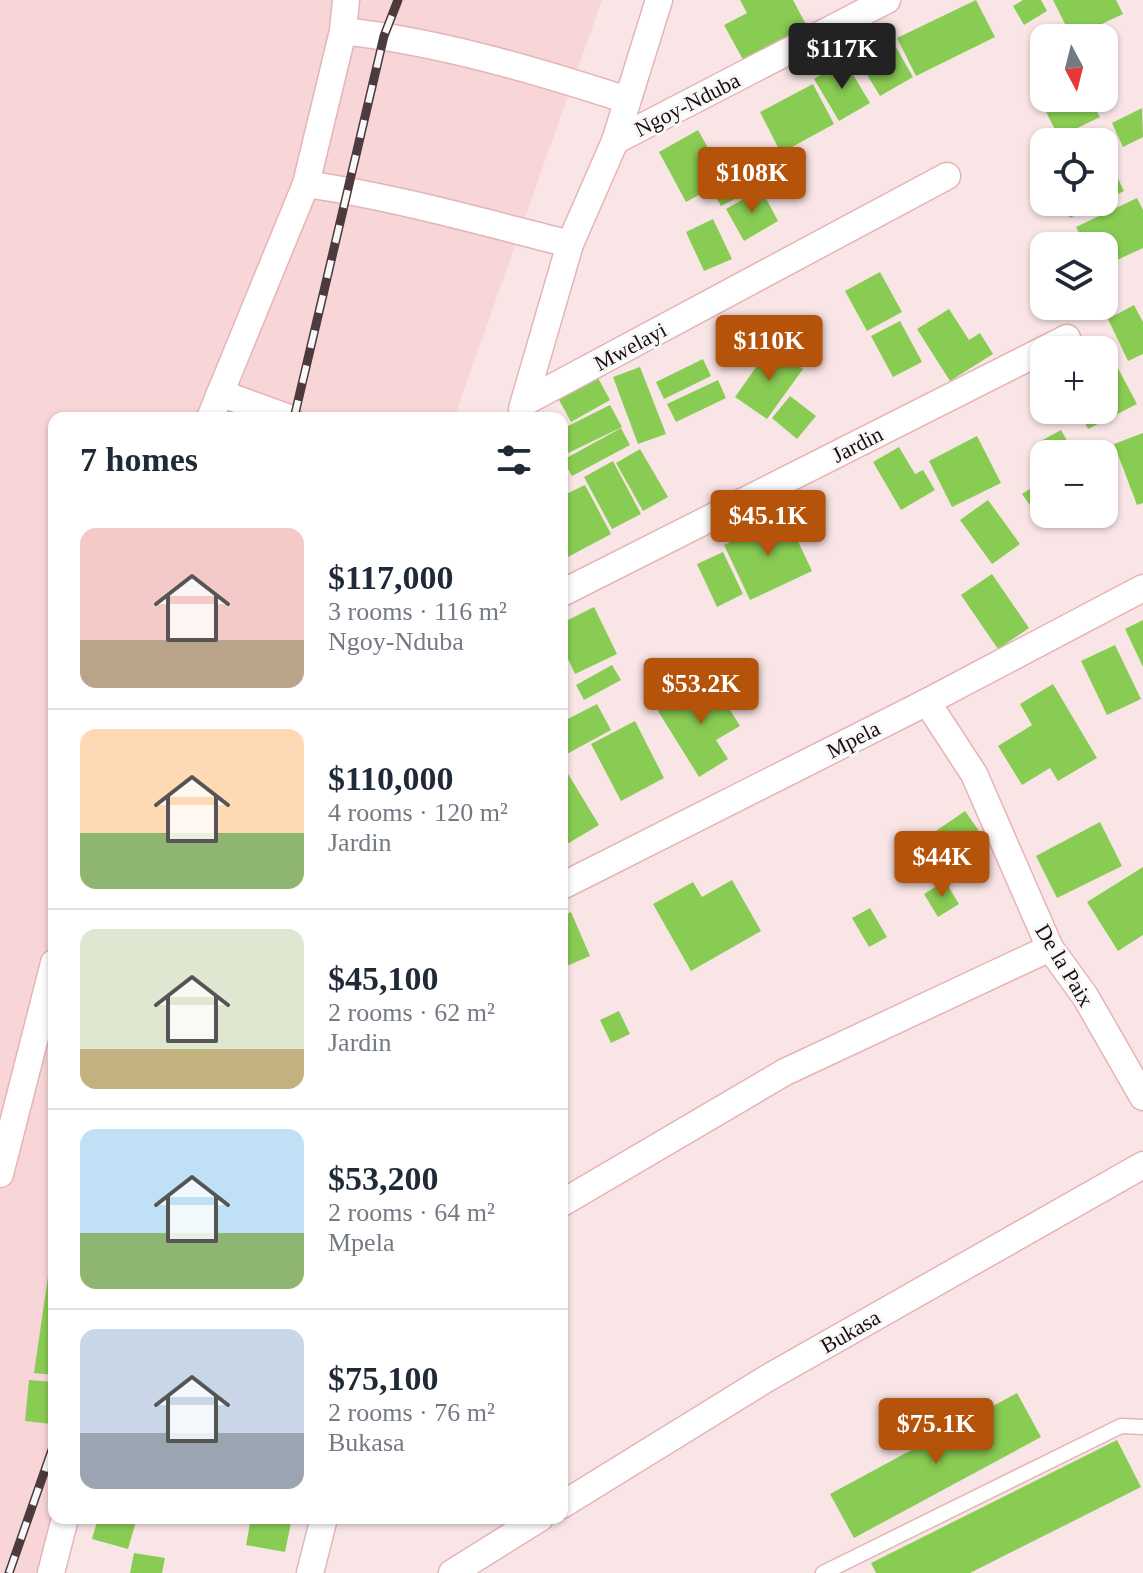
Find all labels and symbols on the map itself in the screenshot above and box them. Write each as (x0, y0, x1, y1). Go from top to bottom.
pin: $117K (786, 23, 898, 91)
north arrow (1030, 24, 1118, 112)
street label: Ngoy-Nduba (630, 67, 744, 142)
pin: $108K (696, 147, 808, 215)
pin: $110K (713, 315, 825, 383)
street label: Mwelayi (590, 317, 671, 376)
street label: Jardin (828, 421, 887, 468)
pin: $45.1K (703, 490, 833, 558)
pin: $53.2K (636, 658, 766, 726)
street label: Mpela (823, 715, 884, 763)
pin: $44K (895, 831, 989, 899)
street label: De la Paix (1030, 920, 1099, 1011)
street label: Bukasa (816, 1304, 885, 1358)
pin: $75.1K (871, 1398, 1001, 1466)

